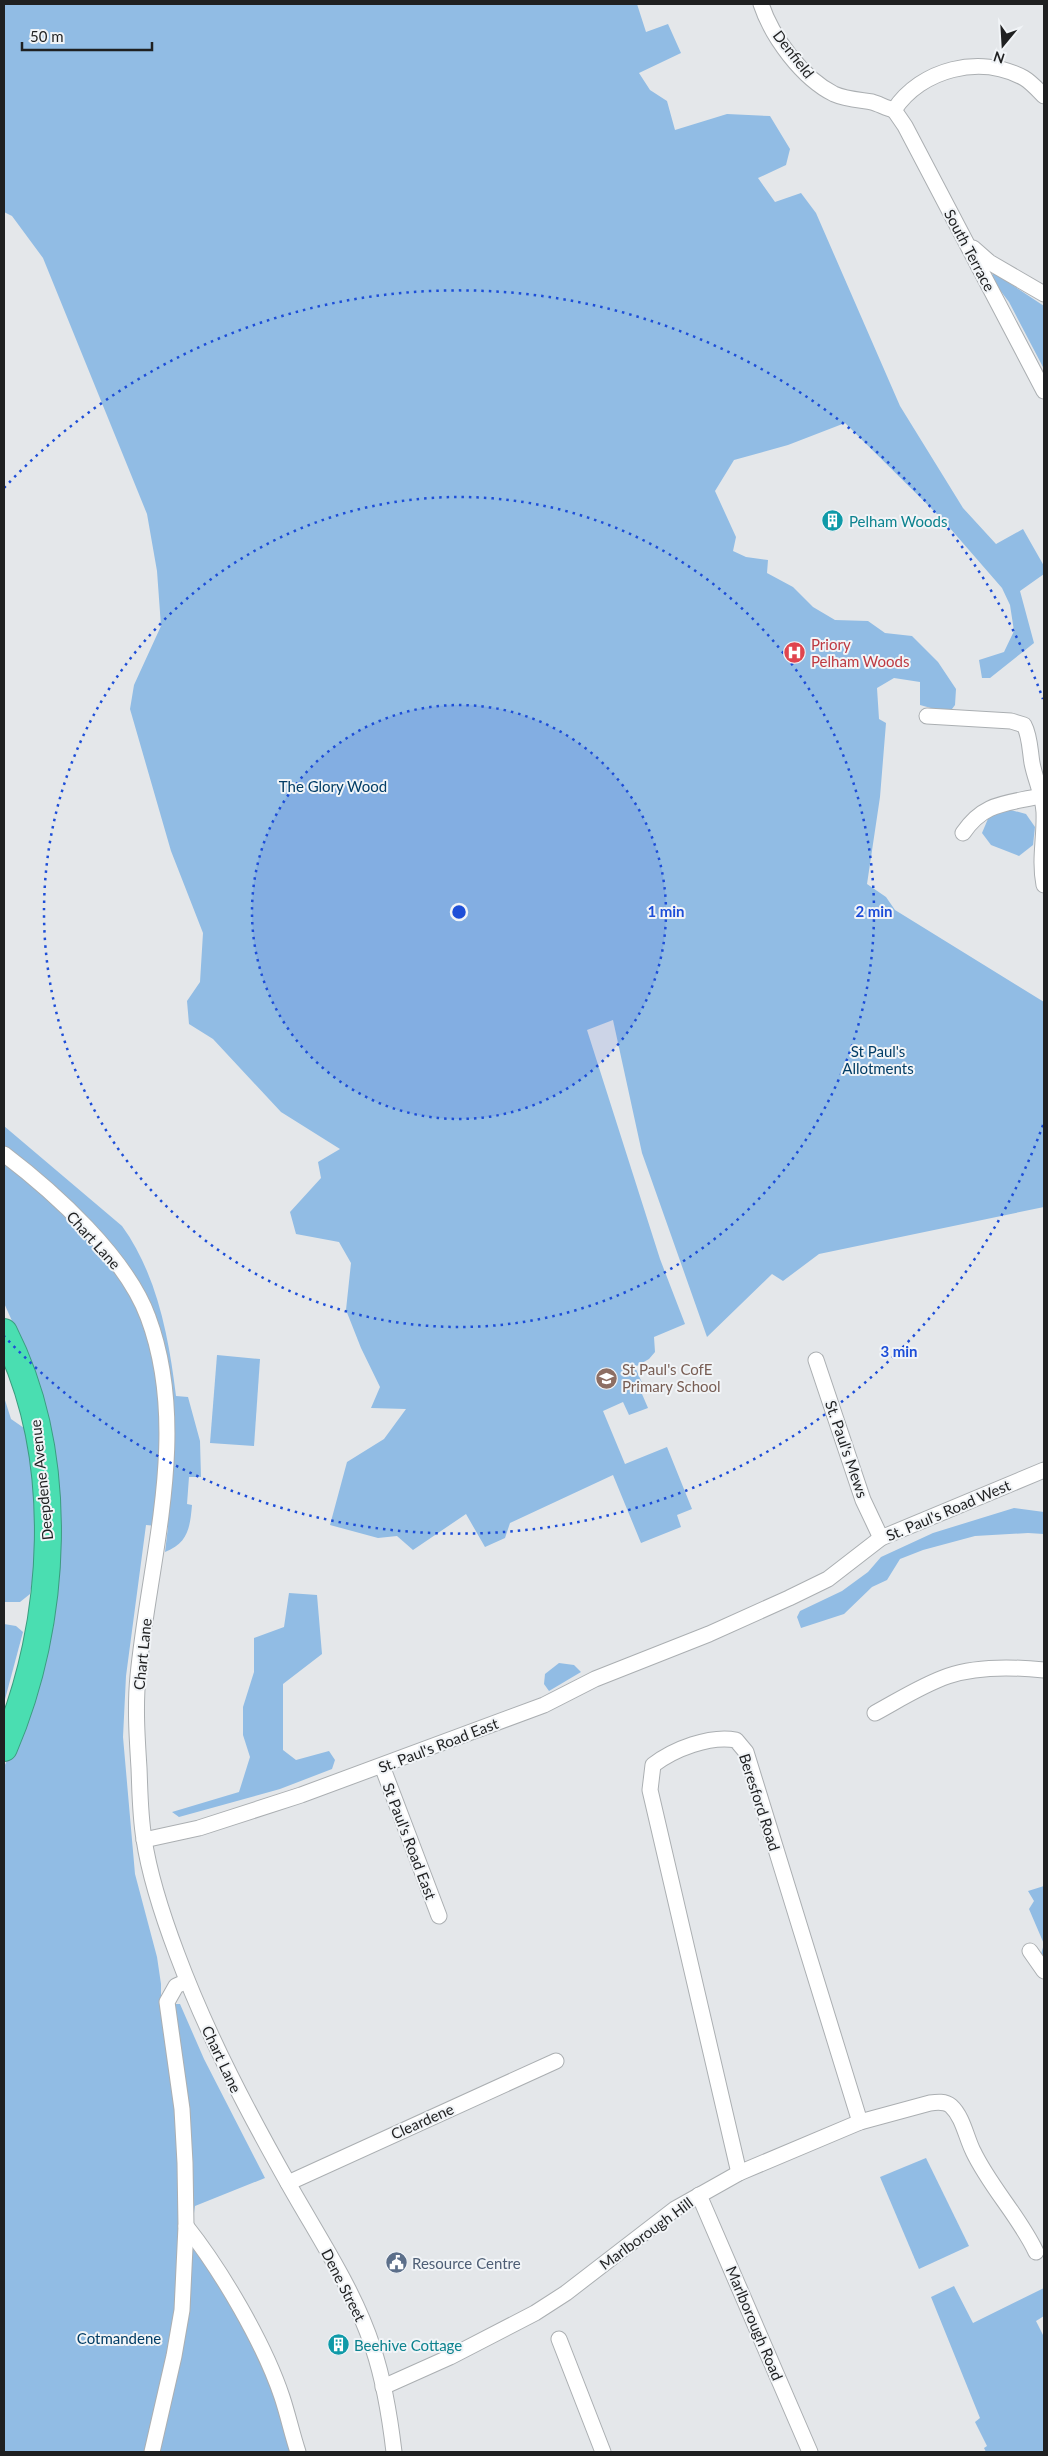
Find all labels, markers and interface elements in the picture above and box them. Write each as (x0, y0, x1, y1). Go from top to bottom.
scale bar (22, 20, 152, 52)
north arrow (978, 20, 1028, 70)
street label: Denfield (770, 26, 818, 82)
text: 50 m (30, 27, 64, 45)
text: N (991, 48, 1007, 68)
street label: South Terrace (941, 206, 999, 294)
building icon: Pelham Woods (821, 509, 845, 533)
place label: Pelham Woods (849, 512, 947, 530)
place label: Priory Pelham Woods (811, 635, 909, 670)
hospital icon: Priory Pelham Woods (783, 641, 807, 665)
park label: The Glory Wood (279, 777, 387, 795)
text: 1 min (647, 902, 685, 920)
text: 2 min (855, 902, 893, 920)
centre of rings (450, 903, 468, 921)
park label: St Paul's Allotments (842, 1042, 914, 1077)
street label: Chart Lane (63, 1207, 125, 1273)
text: 3 min (880, 1342, 918, 1360)
place label: St Paul's CofE Primary School (622, 1360, 721, 1395)
school or university icon: St Paul's CofE Primary School (594, 1366, 618, 1390)
street label: St. Paul's Mews (822, 1398, 872, 1500)
street label: Deepdene Avenue (26, 1419, 56, 1541)
street label: St. Paul's Road West (883, 1475, 1013, 1544)
street label: Chart Lane (129, 1617, 155, 1691)
street label: St. Paul's Road East (376, 1714, 501, 1776)
street label: Beresford Road (736, 1751, 784, 1853)
street label: St Paul's Road East (379, 1780, 441, 1902)
street label: Chart Lane (199, 2023, 245, 2095)
street label: Cleardene (388, 2099, 456, 2143)
street label: Marlborough Hill (596, 2193, 696, 2273)
street label: Dene Street (318, 2246, 370, 2325)
public building icon: Resource Centre (384, 2251, 408, 2275)
place label: Resource Centre (412, 2254, 521, 2272)
street label: Marlborough Road (723, 2263, 787, 2383)
park label: Cotmandene (77, 2329, 161, 2347)
building icon: Beehive Cottage (326, 2333, 350, 2357)
place label: Beehive Cottage (354, 2336, 462, 2354)

